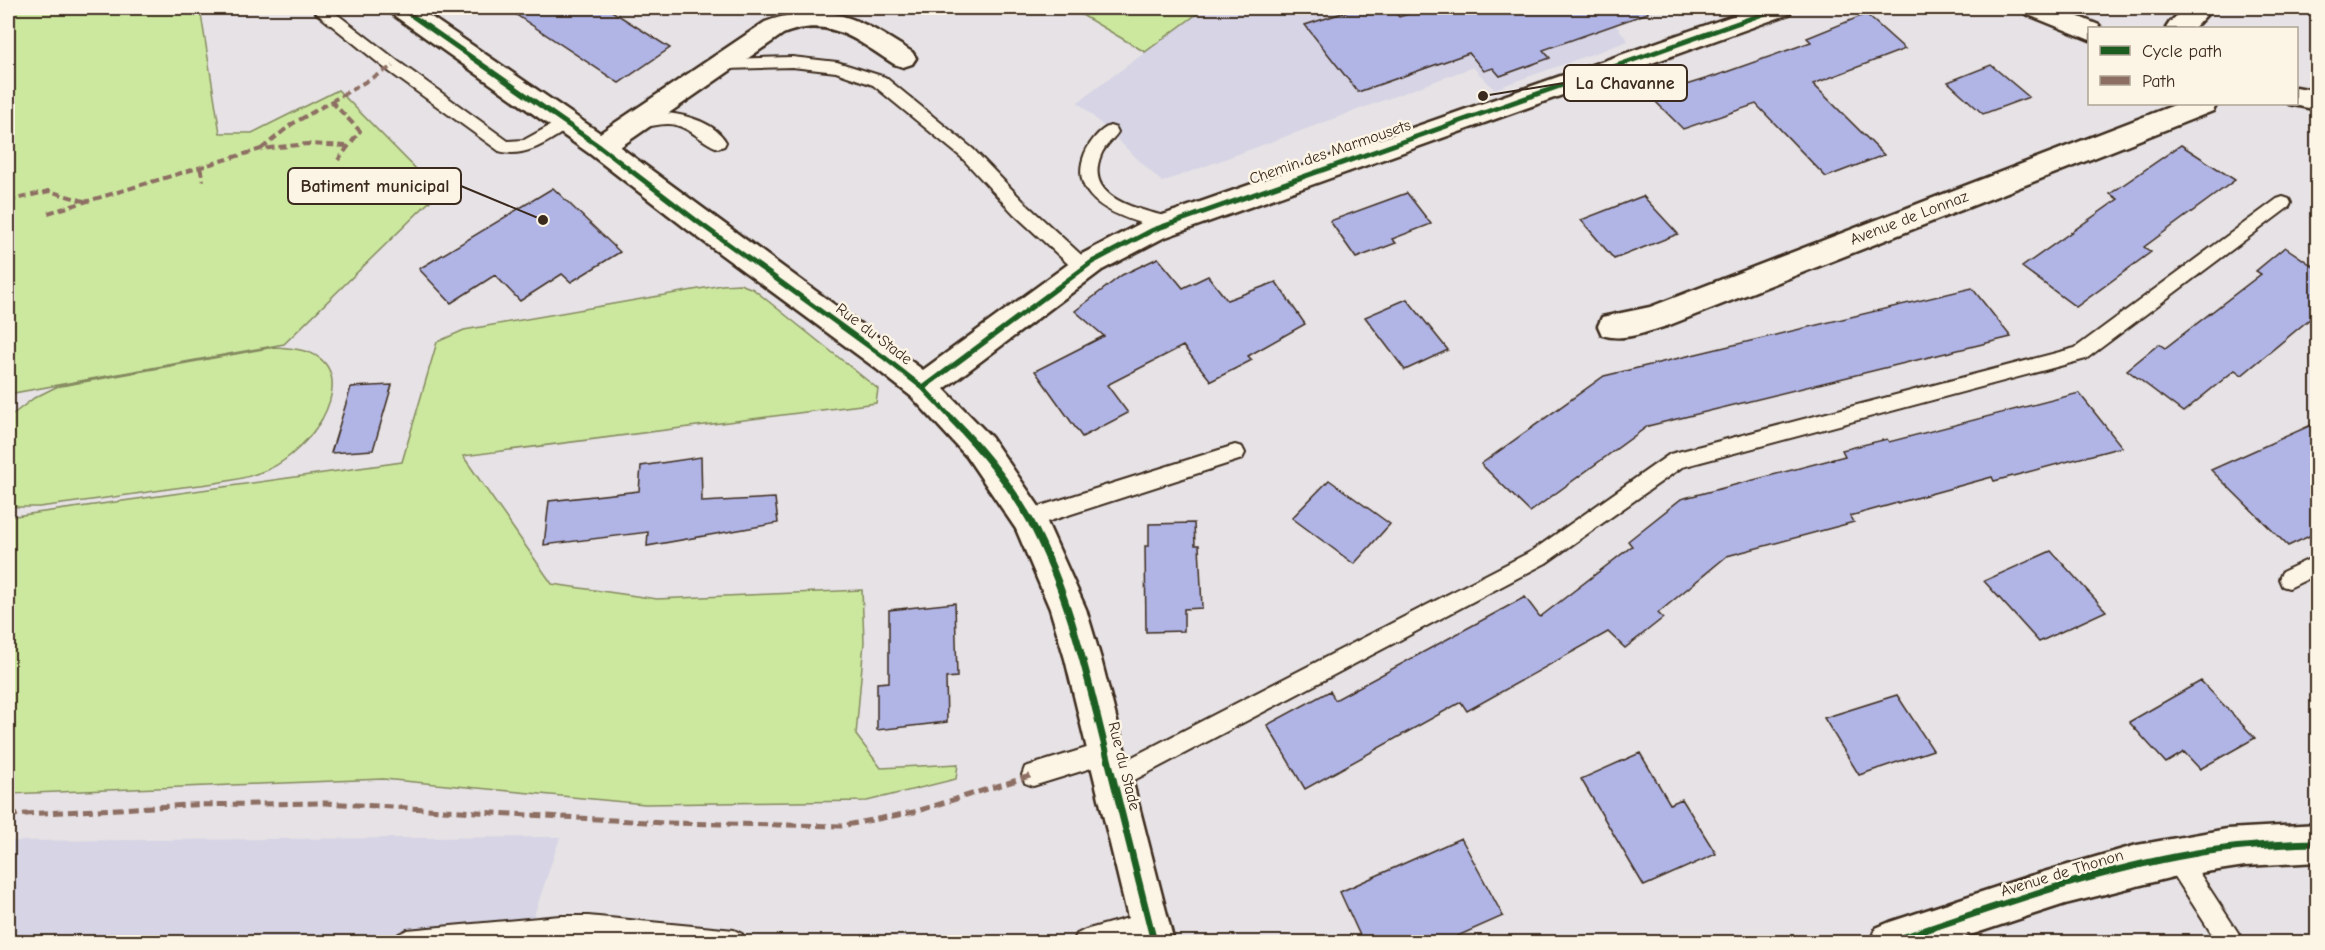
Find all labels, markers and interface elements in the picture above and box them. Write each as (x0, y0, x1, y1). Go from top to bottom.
legend (2088, 27, 2298, 105)
text: Cycle path (2142, 41, 2222, 62)
callout: La Chavanne (1564, 65, 1687, 101)
text: Path (2142, 71, 2175, 92)
text: La Chavanne (1575, 73, 1675, 94)
street label: Chemin des Marmousets (1247, 116, 1413, 188)
callout: Batiment municipal (288, 168, 461, 204)
text: Batiment municipal (300, 176, 450, 197)
street label: Avenue de Lonnaz (1847, 187, 1971, 249)
street label: Rue du Stade (832, 299, 916, 369)
street label: Rue du Stade (1104, 720, 1144, 812)
street label: Avenue de Thonon (1998, 846, 2126, 900)

